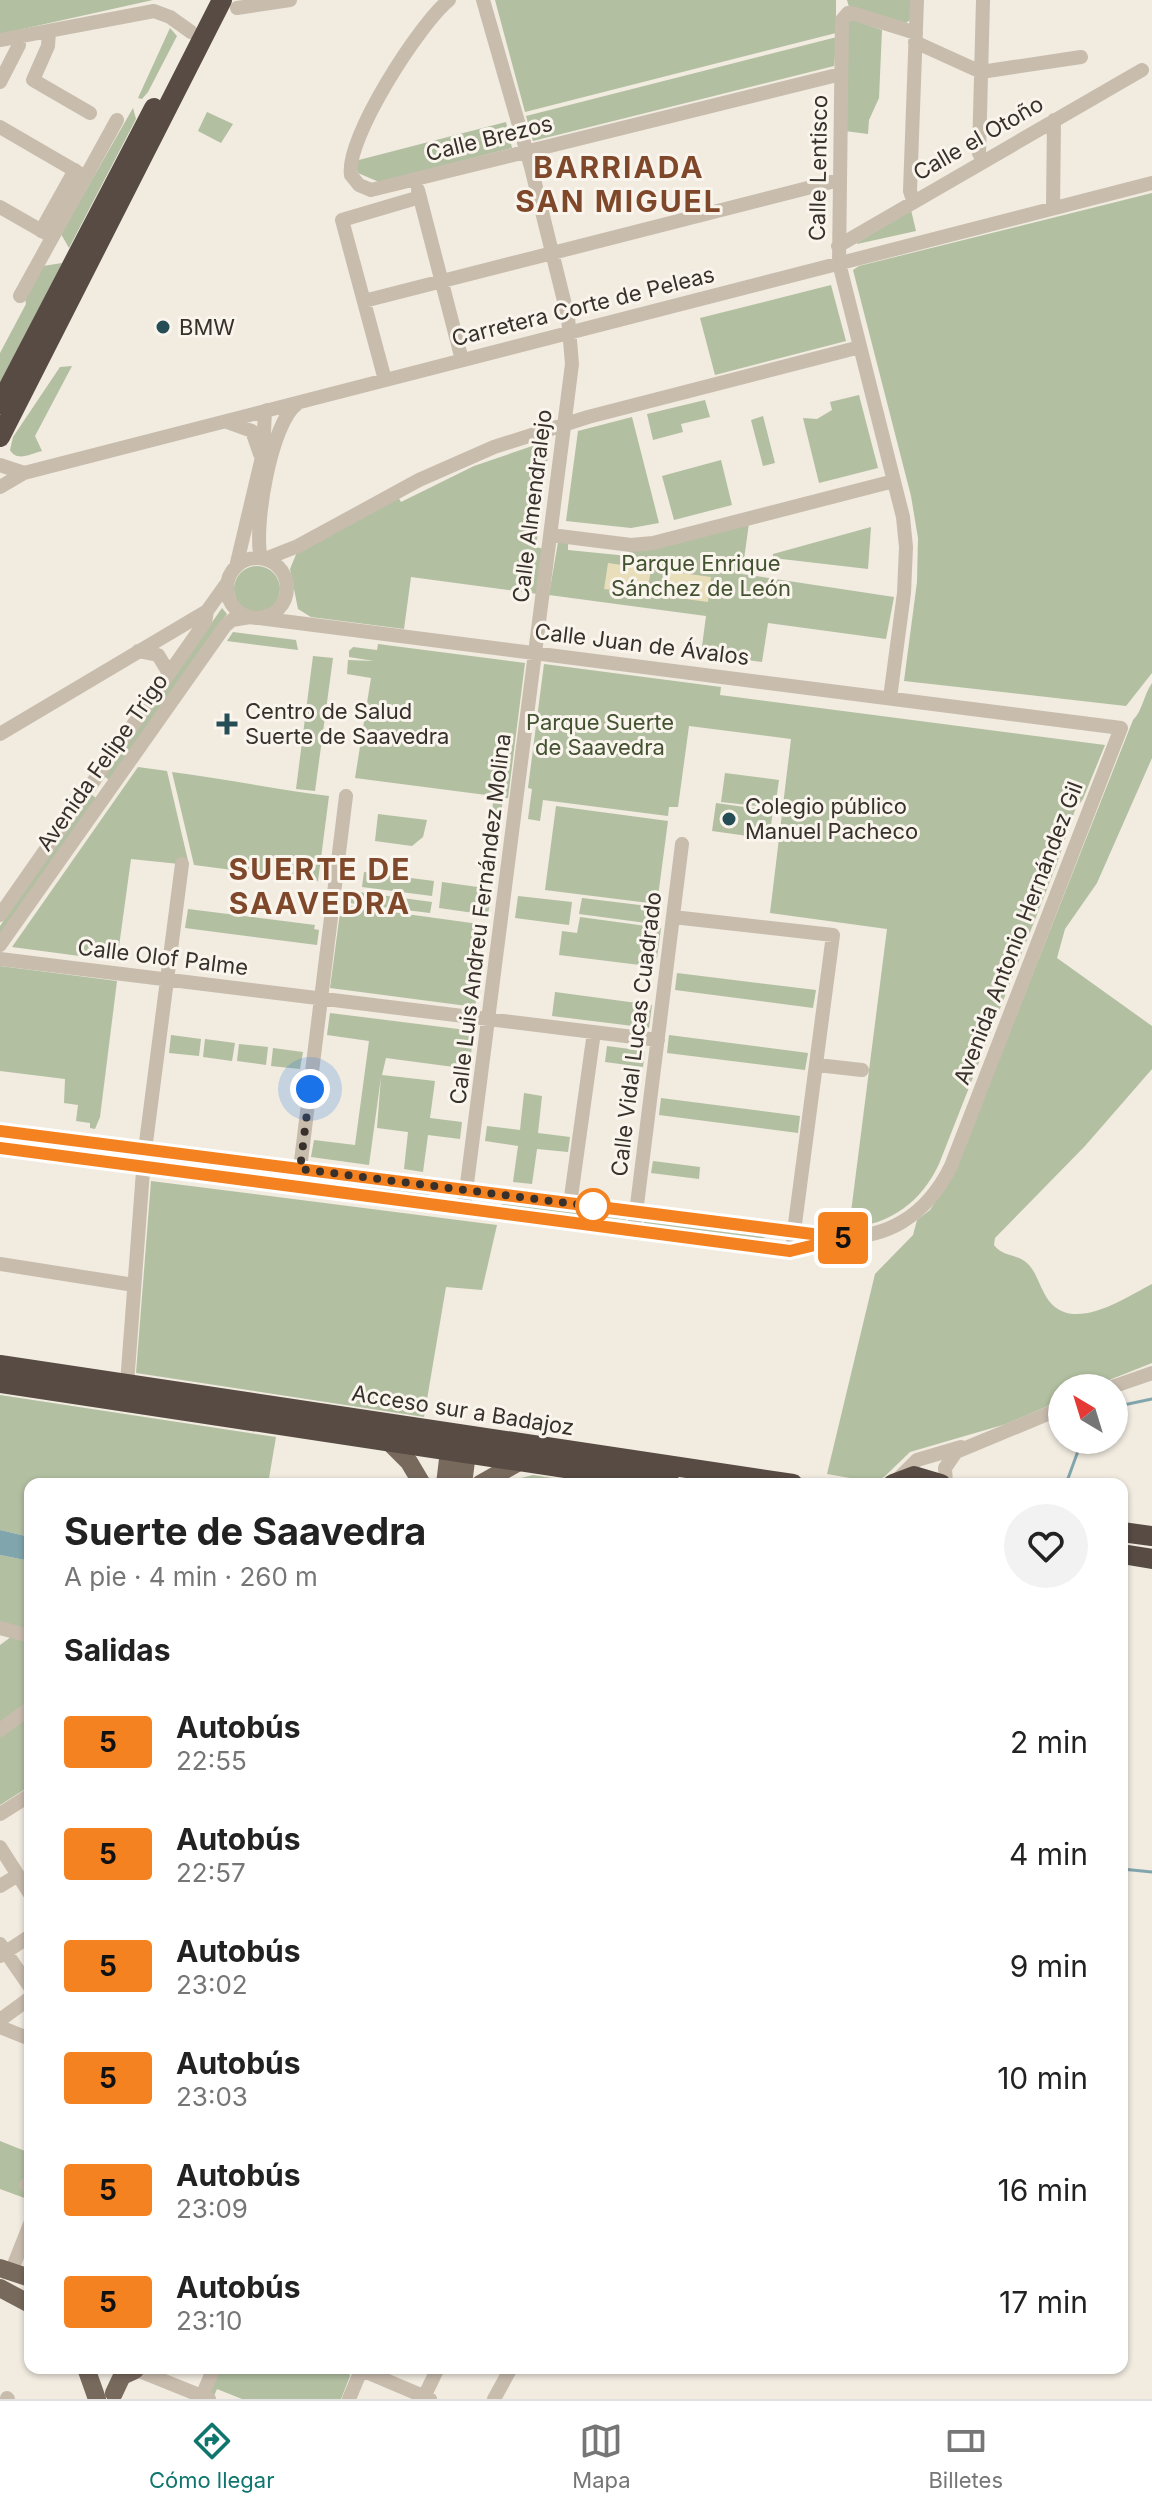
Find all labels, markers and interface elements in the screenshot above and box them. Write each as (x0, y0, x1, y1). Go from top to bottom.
street label: Calle el Otoño (908, 90, 1048, 186)
street label: Calle Lentisco (804, 95, 832, 241)
street label: Calle Brezos (423, 110, 555, 166)
district label: BARRIADA SAN MIGUEL (515, 149, 723, 219)
street label: Carretera Corte de Peleas (449, 261, 717, 351)
place label: BMW (179, 314, 235, 340)
marker: BMW (154, 318, 172, 336)
street label: Calle Almendralejo (507, 408, 557, 604)
park label: Parque Enrique Sánchez de León (611, 550, 791, 601)
street label: Calle Juan de Ávalos (533, 618, 751, 670)
street label: Avenida Felipe Trigo (31, 668, 173, 856)
place label: Centro de Salud Suerte de Saavedra (245, 698, 449, 749)
park label: Parque Suerte de Saavedra (526, 709, 674, 760)
marker: Centro de Salud Suerte de Saavedra (216, 713, 238, 735)
street label: Calle Luis Andreu Fernández Molina (444, 732, 516, 1106)
street label: Avenida Antonio Hernández Gil (948, 778, 1088, 1088)
place label: Colegio público Manuel Pacheco (745, 793, 918, 844)
marker: Colegio público Manuel Pacheco (720, 810, 738, 828)
district label: SUERTE DE SAAVEDRA (229, 851, 411, 921)
street label: Calle Vidal Lucas Cuadrado (606, 890, 666, 1178)
street label: Calle Olof Palme (76, 934, 250, 980)
your location (290, 1069, 330, 1109)
unlabelled marker (576, 1189, 610, 1223)
line badge: 5 (817, 1212, 869, 1264)
text: 5 (834, 1221, 852, 1255)
north arrow (1048, 1374, 1128, 1454)
map controls (1048, 1374, 1128, 1454)
street label: Acceso sur a Badajoz (350, 1380, 576, 1440)
button: heart (1004, 1504, 1088, 1588)
text: Suerte de Saavedra (64, 1508, 426, 1554)
text: A pie · 4 min · 260 m (64, 1561, 318, 1592)
text: Salidas (64, 1632, 170, 1668)
text: Autobús (176, 1709, 301, 1745)
text: 2 min (1010, 1724, 1088, 1760)
text: 5 (99, 1725, 117, 1759)
text: 22:55 (176, 1745, 247, 1776)
text: Autobús (176, 1821, 301, 1857)
text: 4 min (1009, 1836, 1088, 1872)
text: 5 (99, 1837, 117, 1871)
text: 22:57 (176, 1857, 246, 1888)
text: Autobús (176, 1933, 301, 1969)
text: 9 min (1010, 1948, 1088, 1984)
text: 5 (99, 1949, 117, 1983)
text: 23:02 (176, 1969, 248, 2000)
text: Autobús (176, 2045, 301, 2081)
text: 10 min (997, 2060, 1088, 2096)
text: 5 (99, 2061, 117, 2095)
text: 23:03 (176, 2081, 248, 2112)
text: Autobús (176, 2157, 301, 2193)
text: 16 min (997, 2172, 1088, 2208)
text: 5 (99, 2173, 117, 2207)
text: 23:09 (176, 2193, 248, 2224)
text: Autobús (176, 2269, 301, 2305)
text: 17 min (999, 2284, 1088, 2320)
text: 5 (99, 2285, 117, 2319)
text: 23:10 (176, 2305, 242, 2336)
tab: Cómo llegar (149, 2419, 274, 2493)
tab: Mapa (572, 2419, 631, 2493)
tab: Billetes (928, 2419, 1003, 2493)

